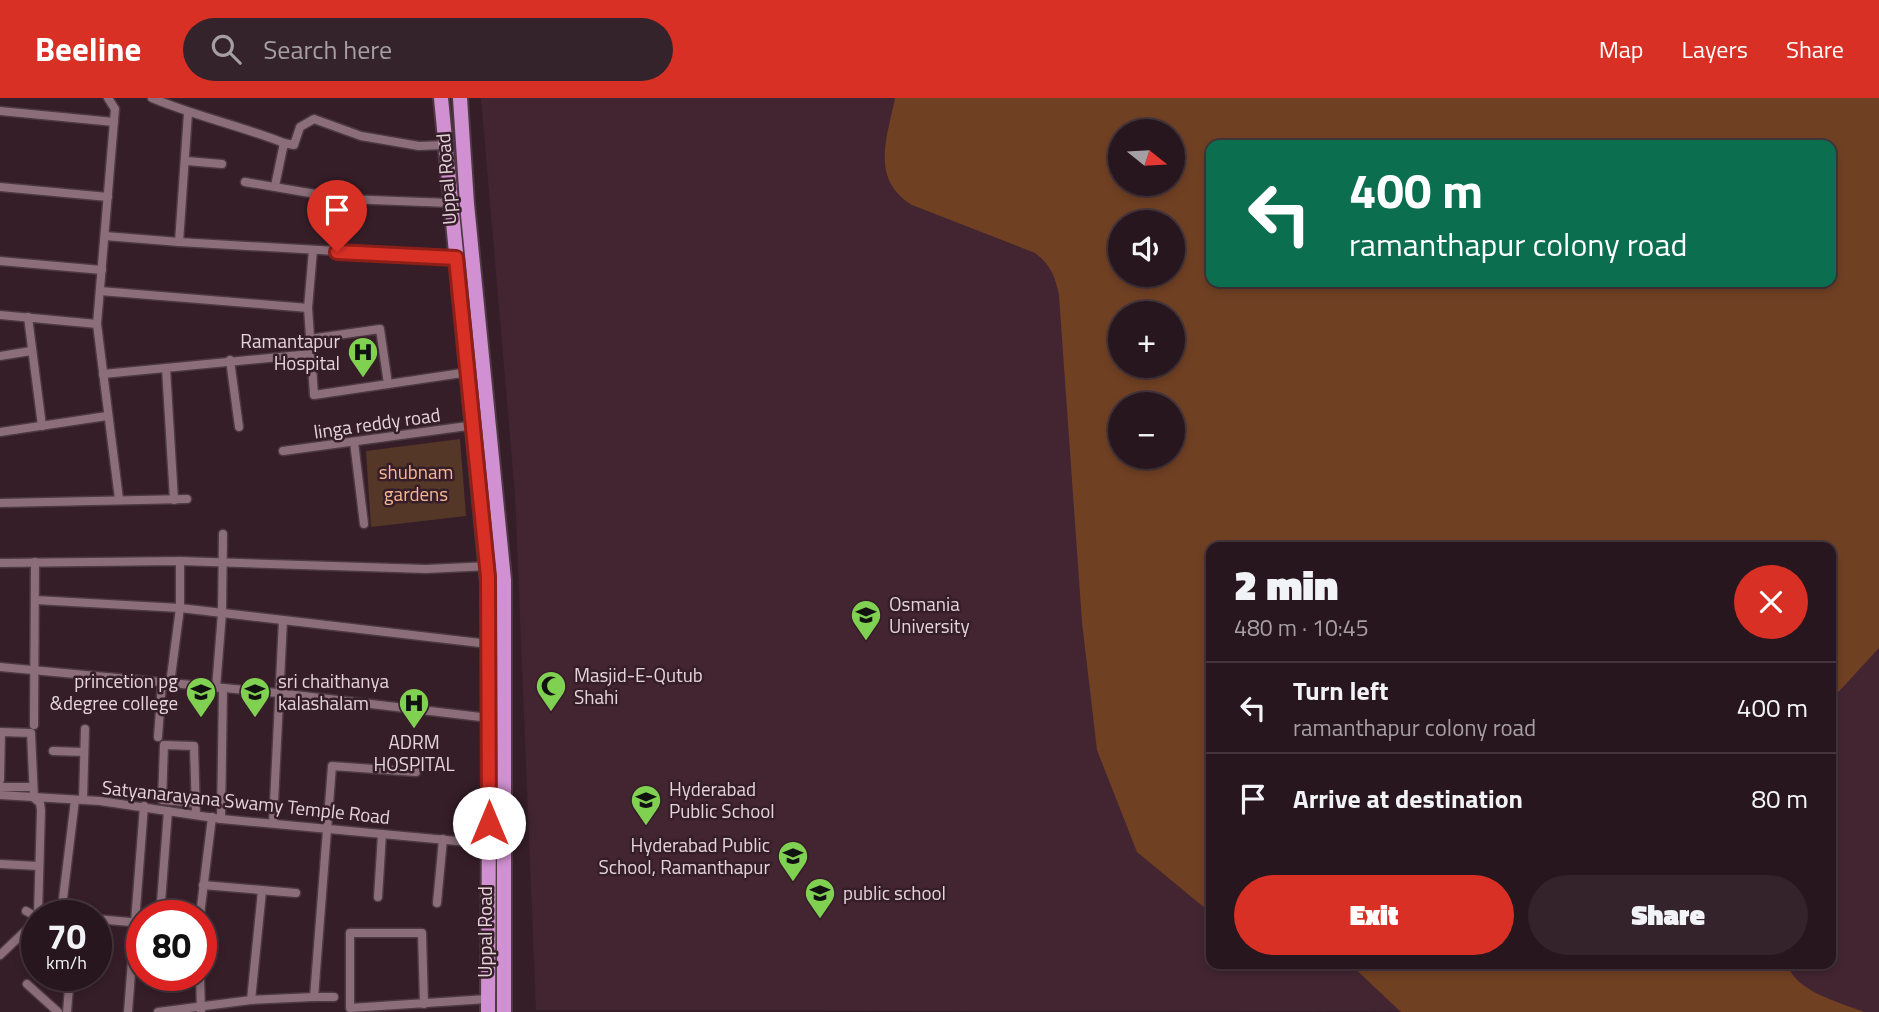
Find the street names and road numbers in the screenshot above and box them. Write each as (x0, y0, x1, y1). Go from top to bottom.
street label: Uppal Road (428, 132, 463, 226)
street label: linga reddy road (312, 399, 442, 446)
street label: Satyanarayana Swamy Temple Road (101, 772, 391, 831)
street label: Uppal Road (470, 886, 499, 978)

